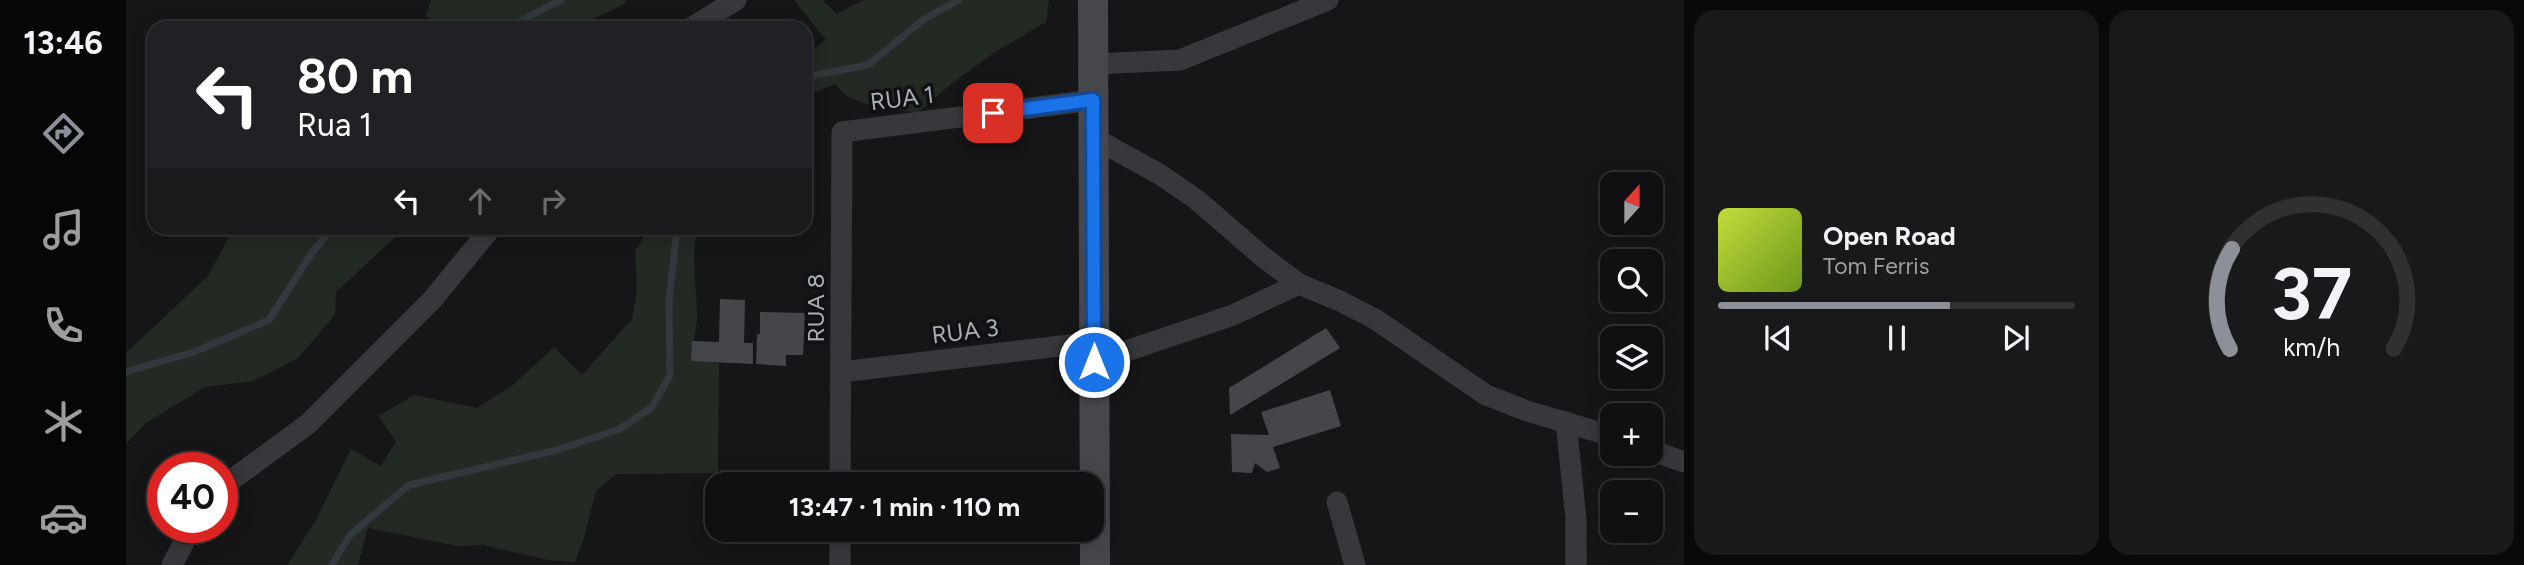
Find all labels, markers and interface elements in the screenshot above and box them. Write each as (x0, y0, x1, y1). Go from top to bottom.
text: 13:46 (23, 24, 103, 62)
text: 80 m (297, 46, 413, 105)
icon: left (182, 49, 273, 140)
street label: RUA 1 (868, 80, 936, 116)
pin (963, 83, 1023, 143)
icon: arrive (974, 94, 1012, 132)
text: Rua 1 (297, 106, 372, 144)
icon: directions (39, 109, 88, 158)
north arrow (1600, 172, 1662, 234)
map controls (1600, 172, 1663, 543)
icon: left (388, 182, 426, 220)
icon: ahead (461, 182, 499, 220)
icon: right (534, 182, 572, 220)
icon: music (39, 205, 88, 254)
text: Open Road (1823, 220, 1956, 252)
button: search (1600, 249, 1663, 312)
text: 37 (2271, 250, 2352, 337)
text: Tom Ferris (1823, 252, 1929, 280)
street label: RUA 8 (801, 274, 830, 342)
icon: phone (39, 301, 88, 350)
street label: RUA 3 (930, 313, 1000, 349)
icon: previous (1759, 319, 1797, 357)
icon: pause (1878, 319, 1916, 357)
icon: next (1997, 319, 2035, 357)
position arrow (1057, 325, 1131, 399)
button: layers (1600, 326, 1663, 389)
text: km/h (2283, 331, 2340, 361)
icon: climate (39, 397, 88, 446)
button: + (1600, 403, 1663, 466)
speed limit sign: 40 (147, 452, 238, 543)
button: − (1600, 480, 1663, 543)
text: 13:47 · 1 min · 110 m (789, 491, 1020, 523)
icon: car (39, 493, 88, 542)

